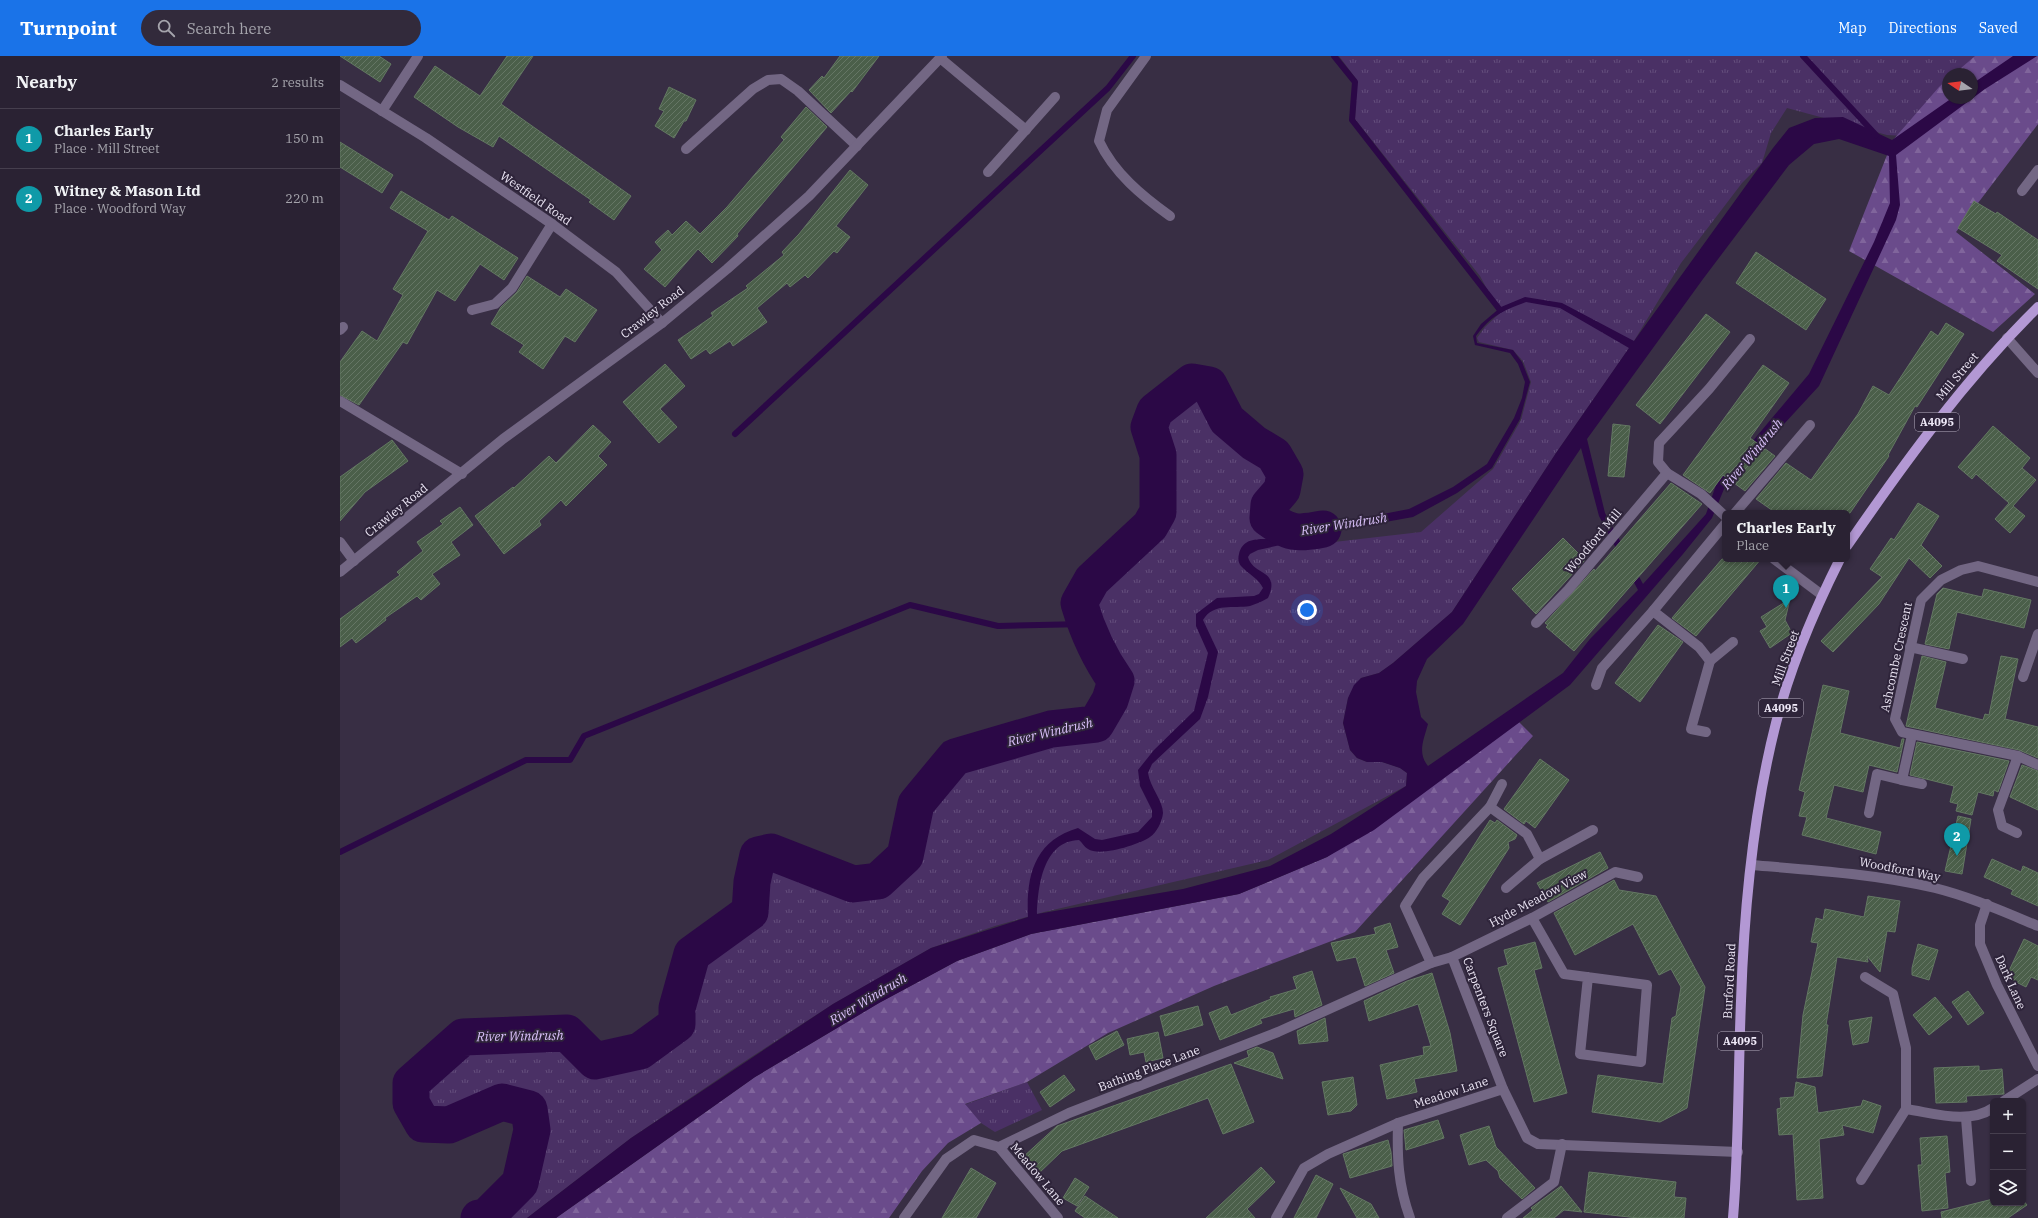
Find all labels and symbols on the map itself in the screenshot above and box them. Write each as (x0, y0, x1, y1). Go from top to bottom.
north arrow (1942, 68, 1978, 104)
street label: Westfield Road (497, 168, 575, 228)
street label: Crawley Road (617, 283, 687, 341)
street label: Mill Street (1933, 349, 1981, 403)
road number: A4095 (1915, 413, 1959, 431)
water label: River Windrush (1717, 415, 1786, 494)
street label: Crawley Road (362, 480, 430, 540)
street label: Woodford Mill (1562, 505, 1625, 576)
water label: River Windrush (1299, 509, 1388, 539)
pin: 1 (1773, 575, 1799, 608)
your location (1297, 600, 1317, 620)
street label: Ashcombe Crescent (1877, 601, 1915, 713)
street label: Mill Street (1768, 628, 1802, 688)
road number: A4095 (1759, 699, 1803, 717)
water label: River Windrush (1005, 714, 1094, 750)
pin: 2 (1944, 823, 1970, 856)
street label: Woodford Way (1858, 854, 1942, 884)
street label: Hyde Meadow View (1486, 865, 1590, 930)
street label: Burford Road (1720, 943, 1738, 1019)
street label: Dark Lane (1992, 952, 2030, 1012)
street label: Carpenters Square (1460, 955, 1512, 1059)
water label: River Windrush (825, 969, 910, 1029)
water label: River Windrush (475, 1027, 564, 1045)
road number: A4095 (1718, 1032, 1762, 1050)
street label: Bathing Place Lane (1096, 1042, 1202, 1094)
street label: Meadow Lane (1412, 1073, 1490, 1111)
street label: Meadow Lane (1007, 1140, 1069, 1208)

